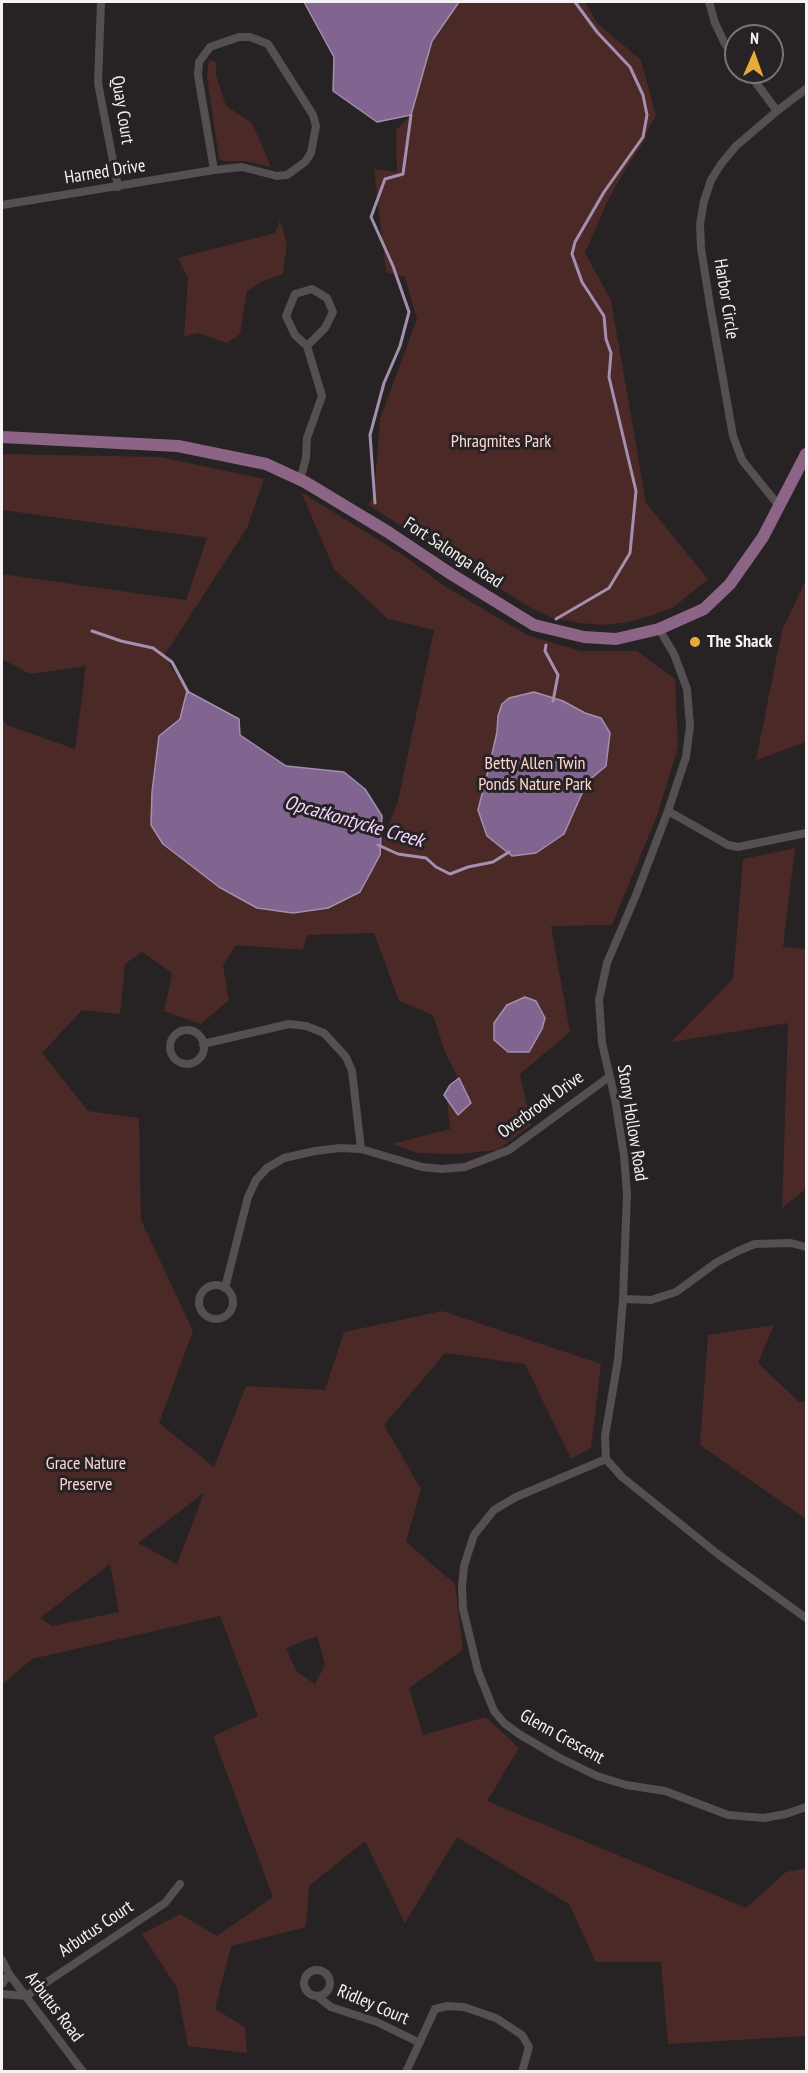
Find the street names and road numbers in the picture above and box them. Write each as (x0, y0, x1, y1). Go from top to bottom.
street label: Quay Court (106, 74, 138, 146)
street label: Harned Drive (63, 155, 147, 189)
street label: Harbor Circle (709, 257, 743, 341)
street label: Fort Salonga Road (399, 513, 507, 593)
street label: Stony Hollow Road (612, 1063, 652, 1183)
street label: Overbrook Drive (494, 1067, 588, 1143)
street label: Glenn Crescent (516, 1705, 608, 1769)
street label: Arbutus Court (55, 1896, 137, 1962)
street label: Arbutus Road (21, 1968, 87, 2046)
street label: Ridley Court (334, 1980, 412, 2030)

